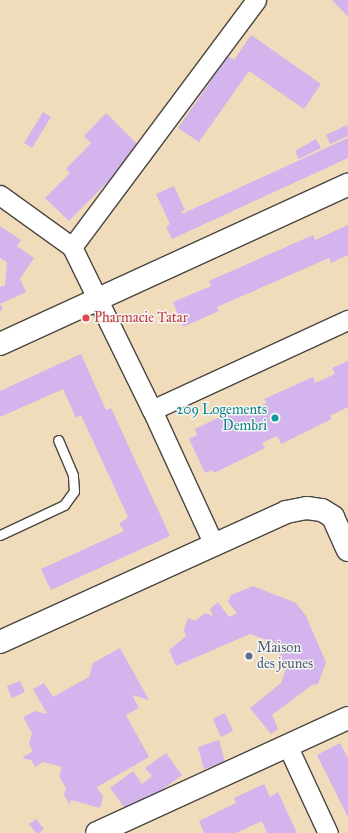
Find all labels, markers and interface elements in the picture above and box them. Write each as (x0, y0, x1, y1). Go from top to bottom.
place label: Pharmacie Tatar (94, 310, 188, 326)
marker: Pharmacie Tatar (81, 313, 91, 323)
place label: 209 Logements Dembri (176, 402, 267, 434)
marker: 209 Logements Dembri (270, 413, 280, 423)
place label: Maison des jeunes (257, 640, 313, 672)
marker: Maison des jeunes (244, 651, 254, 661)

